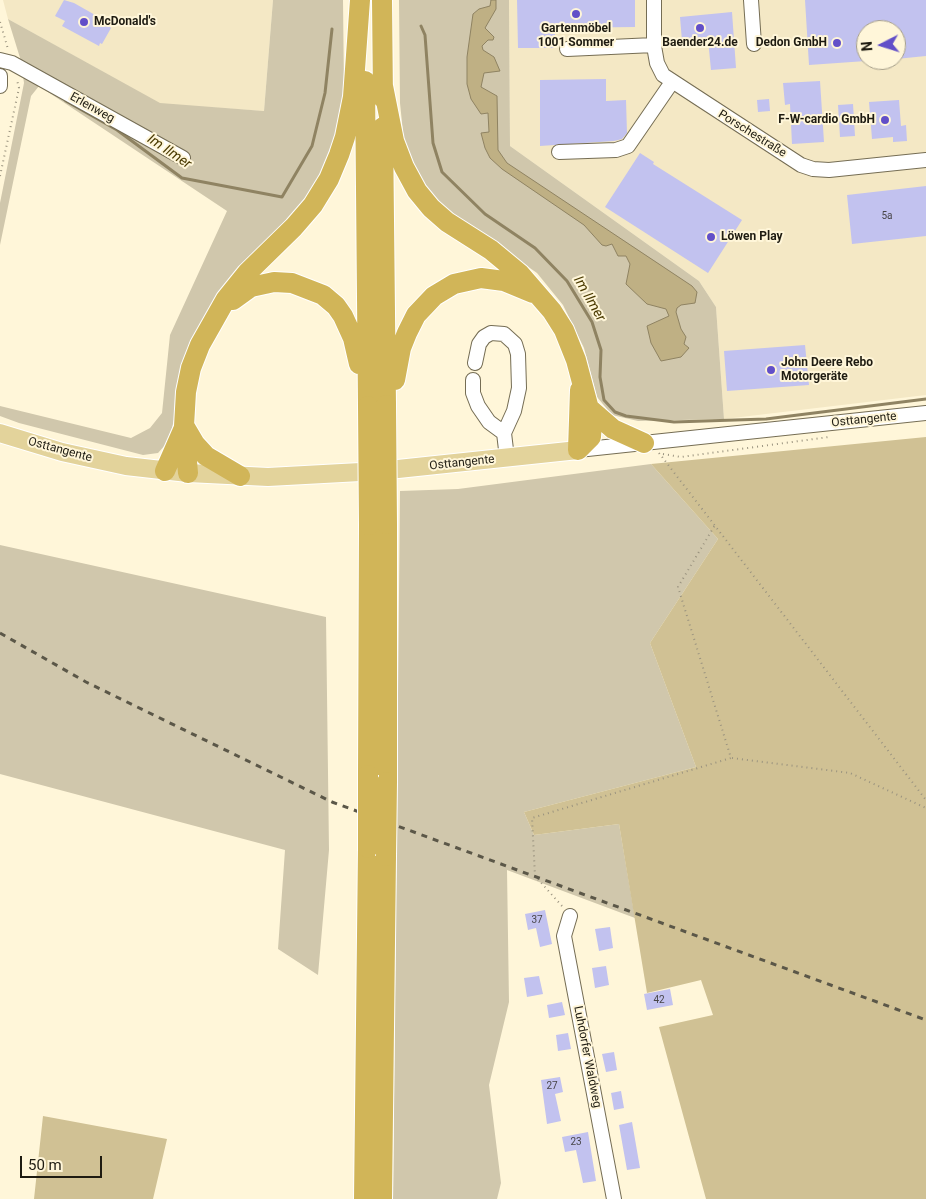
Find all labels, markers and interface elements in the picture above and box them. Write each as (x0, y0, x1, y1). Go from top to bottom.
marker: Gartenmöbel 1001 Sommer (570, 8, 582, 20)
place label: McDonald's (94, 15, 156, 29)
marker: McDonald's (78, 16, 90, 28)
north arrow (856, 20, 906, 70)
place label: Gartenmöbel 1001 Sommer (538, 22, 614, 50)
marker: Baender24.de (694, 22, 706, 34)
place label: Baender24.de (662, 36, 738, 50)
place label: Dedon GmbH (756, 36, 827, 50)
marker: Dedon GmbH (831, 37, 843, 49)
text: N (859, 41, 875, 52)
street label: Erlenweg (67, 90, 117, 126)
street label: Porschestraße (715, 107, 789, 161)
place label: F-W-cardio GmbH (778, 113, 875, 127)
marker: F-W-cardio GmbH (879, 114, 891, 126)
water label: Im Ilmer (144, 131, 194, 173)
house number: 5a (881, 210, 893, 222)
place label: Löwen Play (721, 230, 783, 244)
marker: Löwen Play (705, 231, 717, 243)
water label: Im Ilmer (569, 273, 609, 325)
place label: John Deere Rebo Motorgeräte (781, 356, 873, 384)
marker: John Deere Rebo Motorgeräte (765, 364, 777, 376)
street label: Osttangente (831, 409, 897, 431)
street label: Osttangente (27, 435, 93, 465)
street label: Osttangente (429, 452, 495, 474)
house number: 37 (531, 914, 543, 926)
house number: 42 (653, 994, 665, 1006)
street label: Luhdorfer Waldweg (570, 1005, 604, 1109)
house number: 27 (546, 1080, 558, 1092)
house number: 23 (570, 1136, 582, 1148)
scale bar (22, 1146, 105, 1178)
text: 50 m (28, 1156, 62, 1174)

